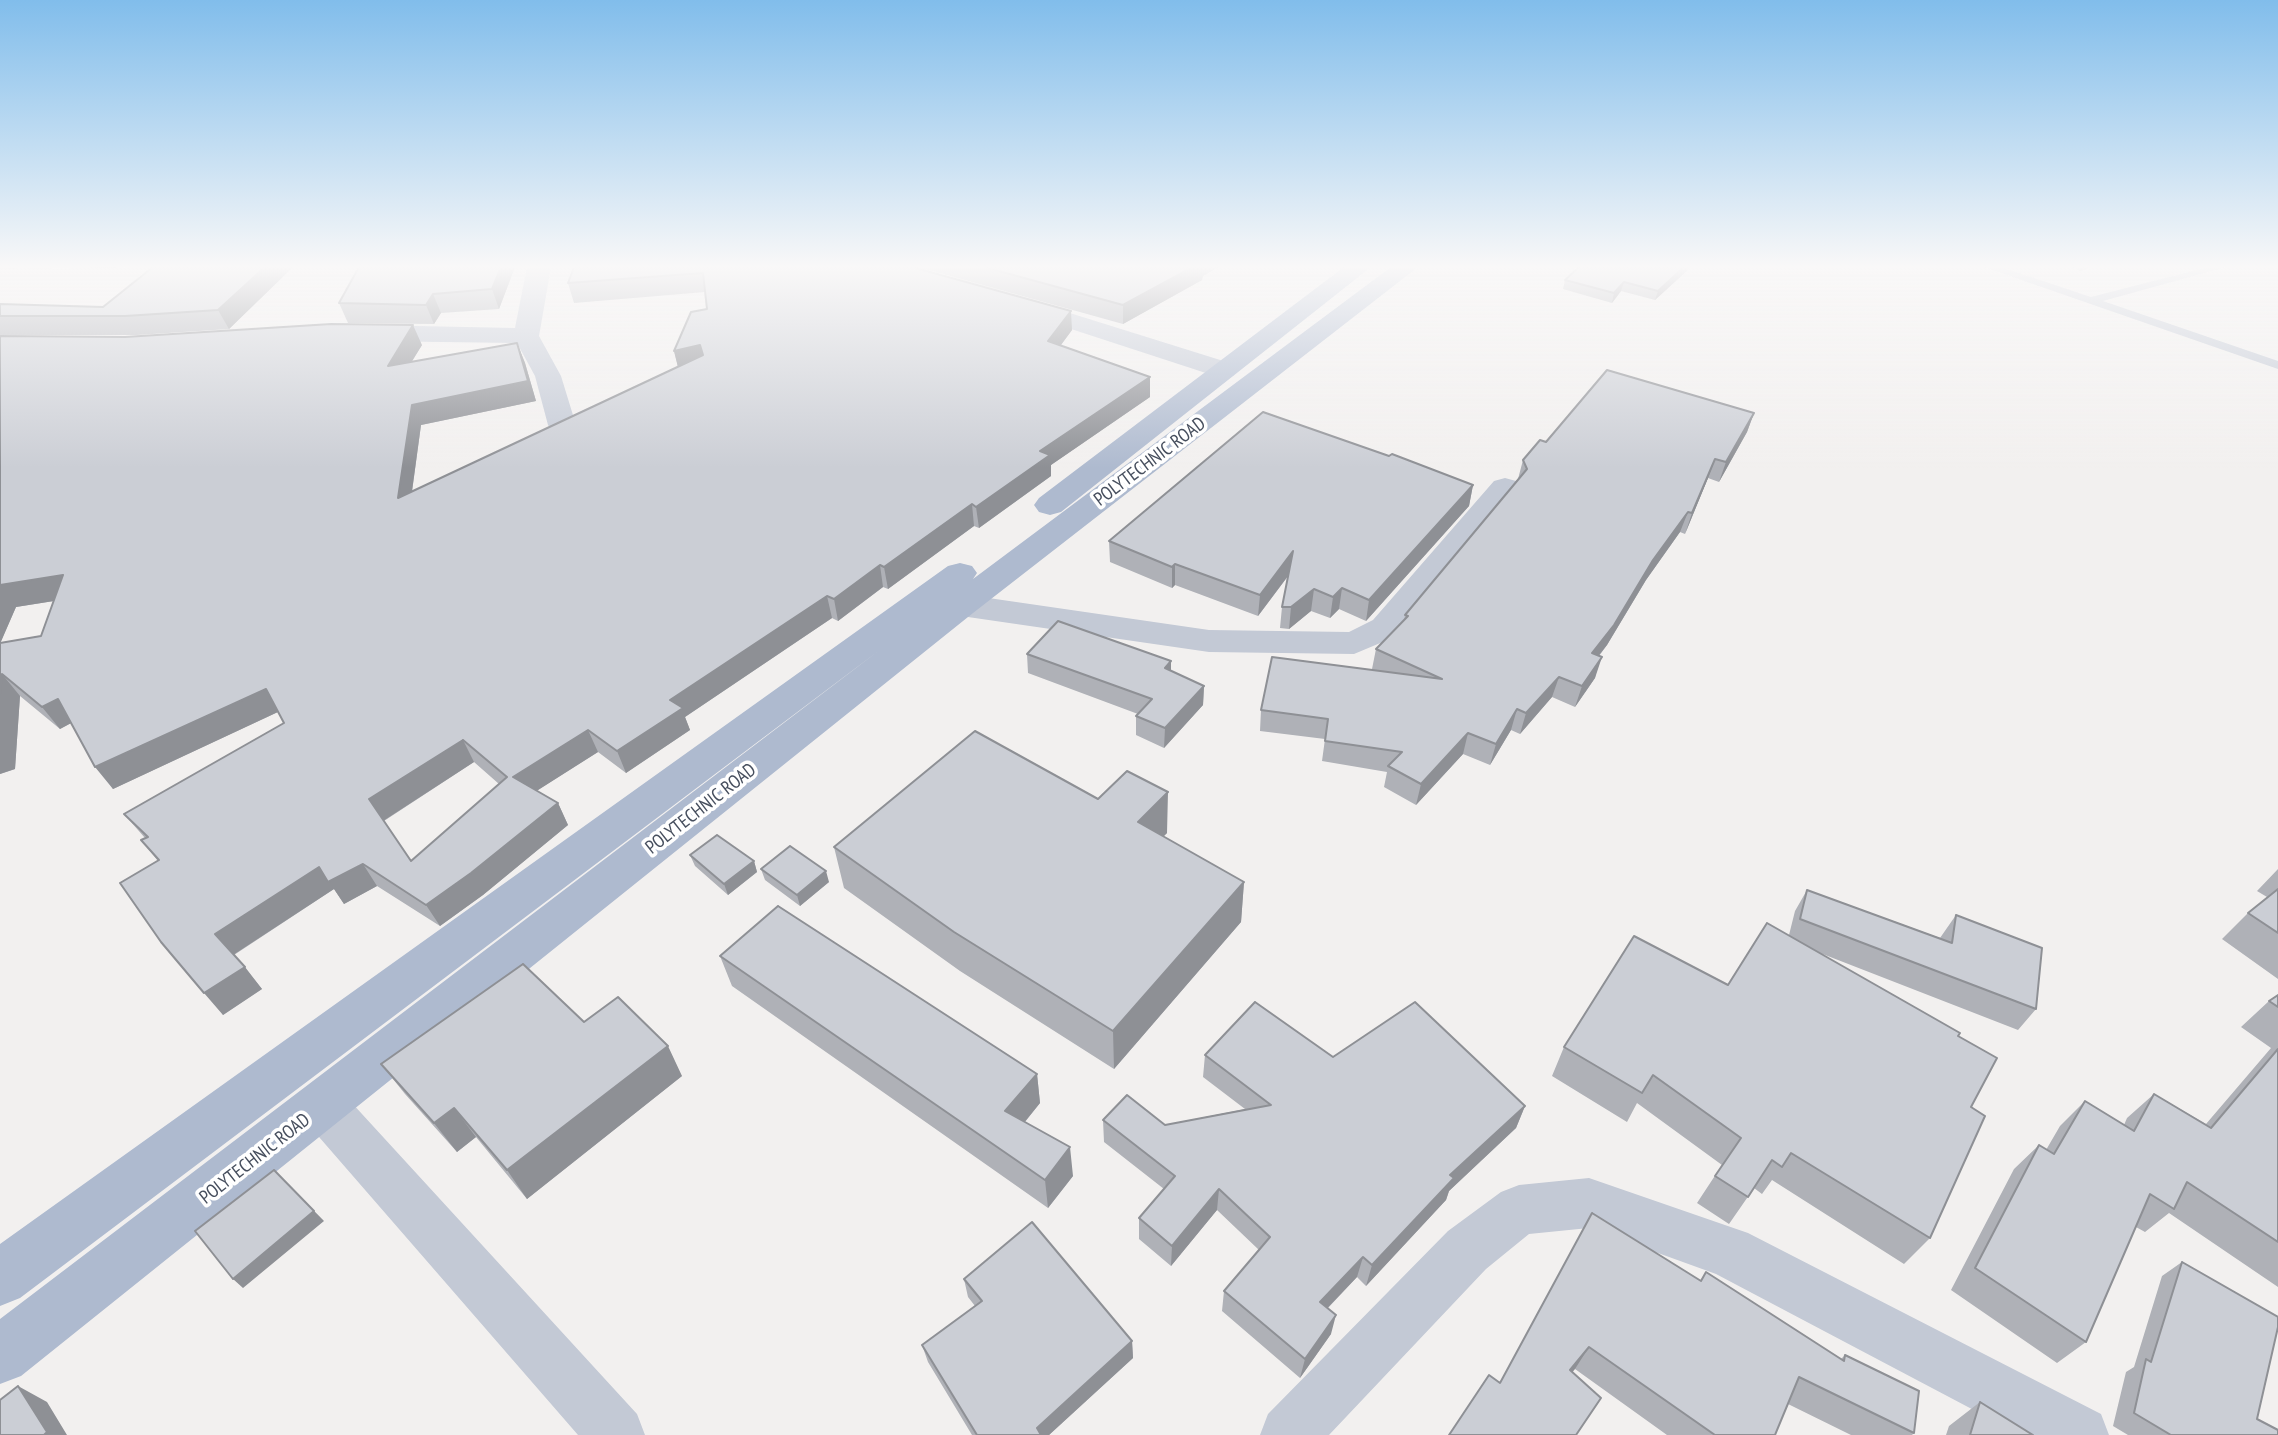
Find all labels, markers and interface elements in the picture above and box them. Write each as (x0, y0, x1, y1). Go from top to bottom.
street label: POLYTECHNIC ROAD (1090, 413, 1210, 511)
street label: POLYTECHNIC ROAD (641, 759, 761, 859)
street label: POLYTECHNIC ROAD (195, 1109, 315, 1209)

